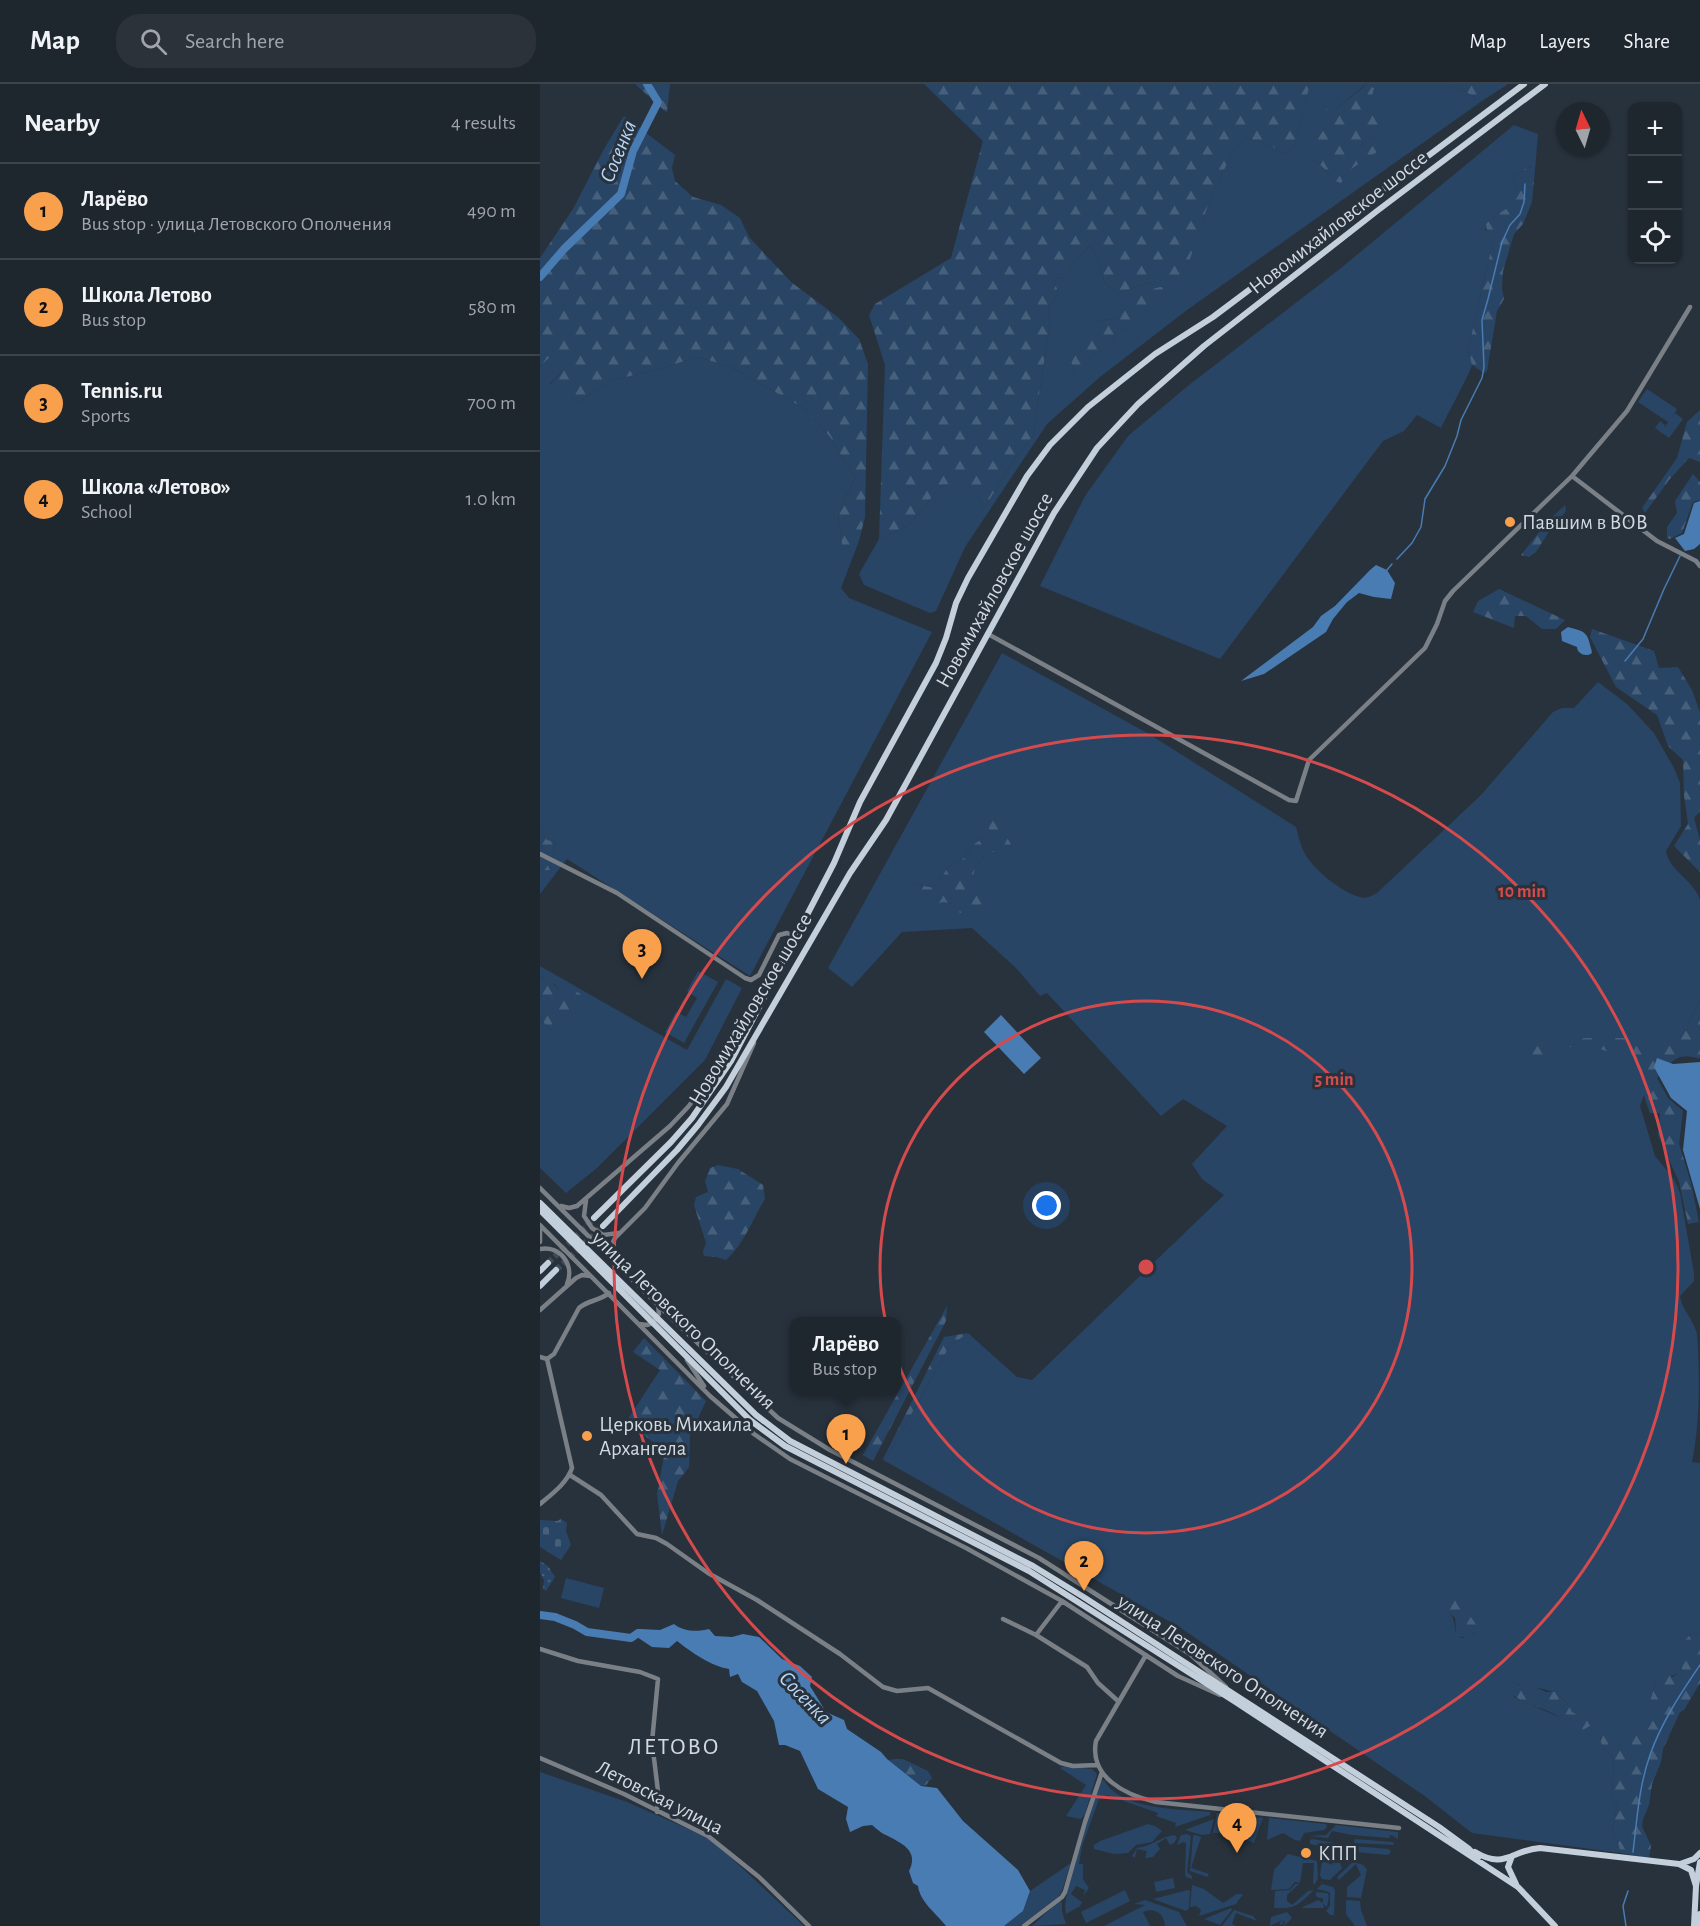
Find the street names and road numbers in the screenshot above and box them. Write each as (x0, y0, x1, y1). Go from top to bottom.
street label: Новомихайловское шоссе (1245, 147, 1431, 298)
street label: Новомихайловское шоссе (932, 489, 1057, 691)
street label: Новомихайловское шоссе (685, 910, 816, 1109)
street label: улица Летовского Ополчения (587, 1227, 779, 1413)
street label: улица Летовского Ополчения (1113, 1590, 1332, 1742)
street label: Летовская улица (593, 1757, 727, 1839)

